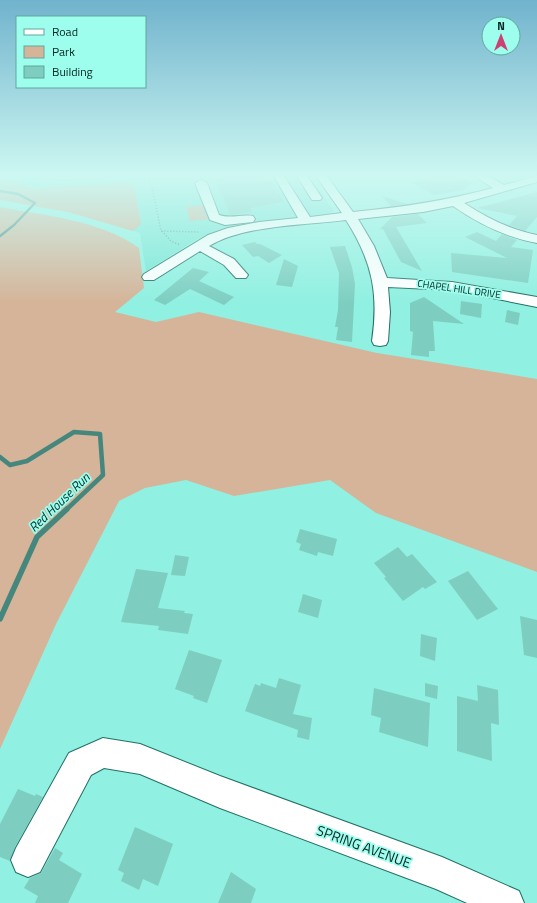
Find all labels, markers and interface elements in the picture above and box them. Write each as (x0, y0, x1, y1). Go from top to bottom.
legend (16, 16, 146, 88)
north arrow (481, 16, 521, 56)
text: N (497, 18, 505, 34)
text: Road (52, 22, 78, 41)
text: Park (52, 42, 75, 61)
text: Building (52, 62, 93, 81)
street label: CHAPEL HILL DRIVE (416, 276, 502, 302)
water label: Red House Run (24, 467, 94, 536)
street label: SPRING AVENUE (314, 819, 414, 873)

